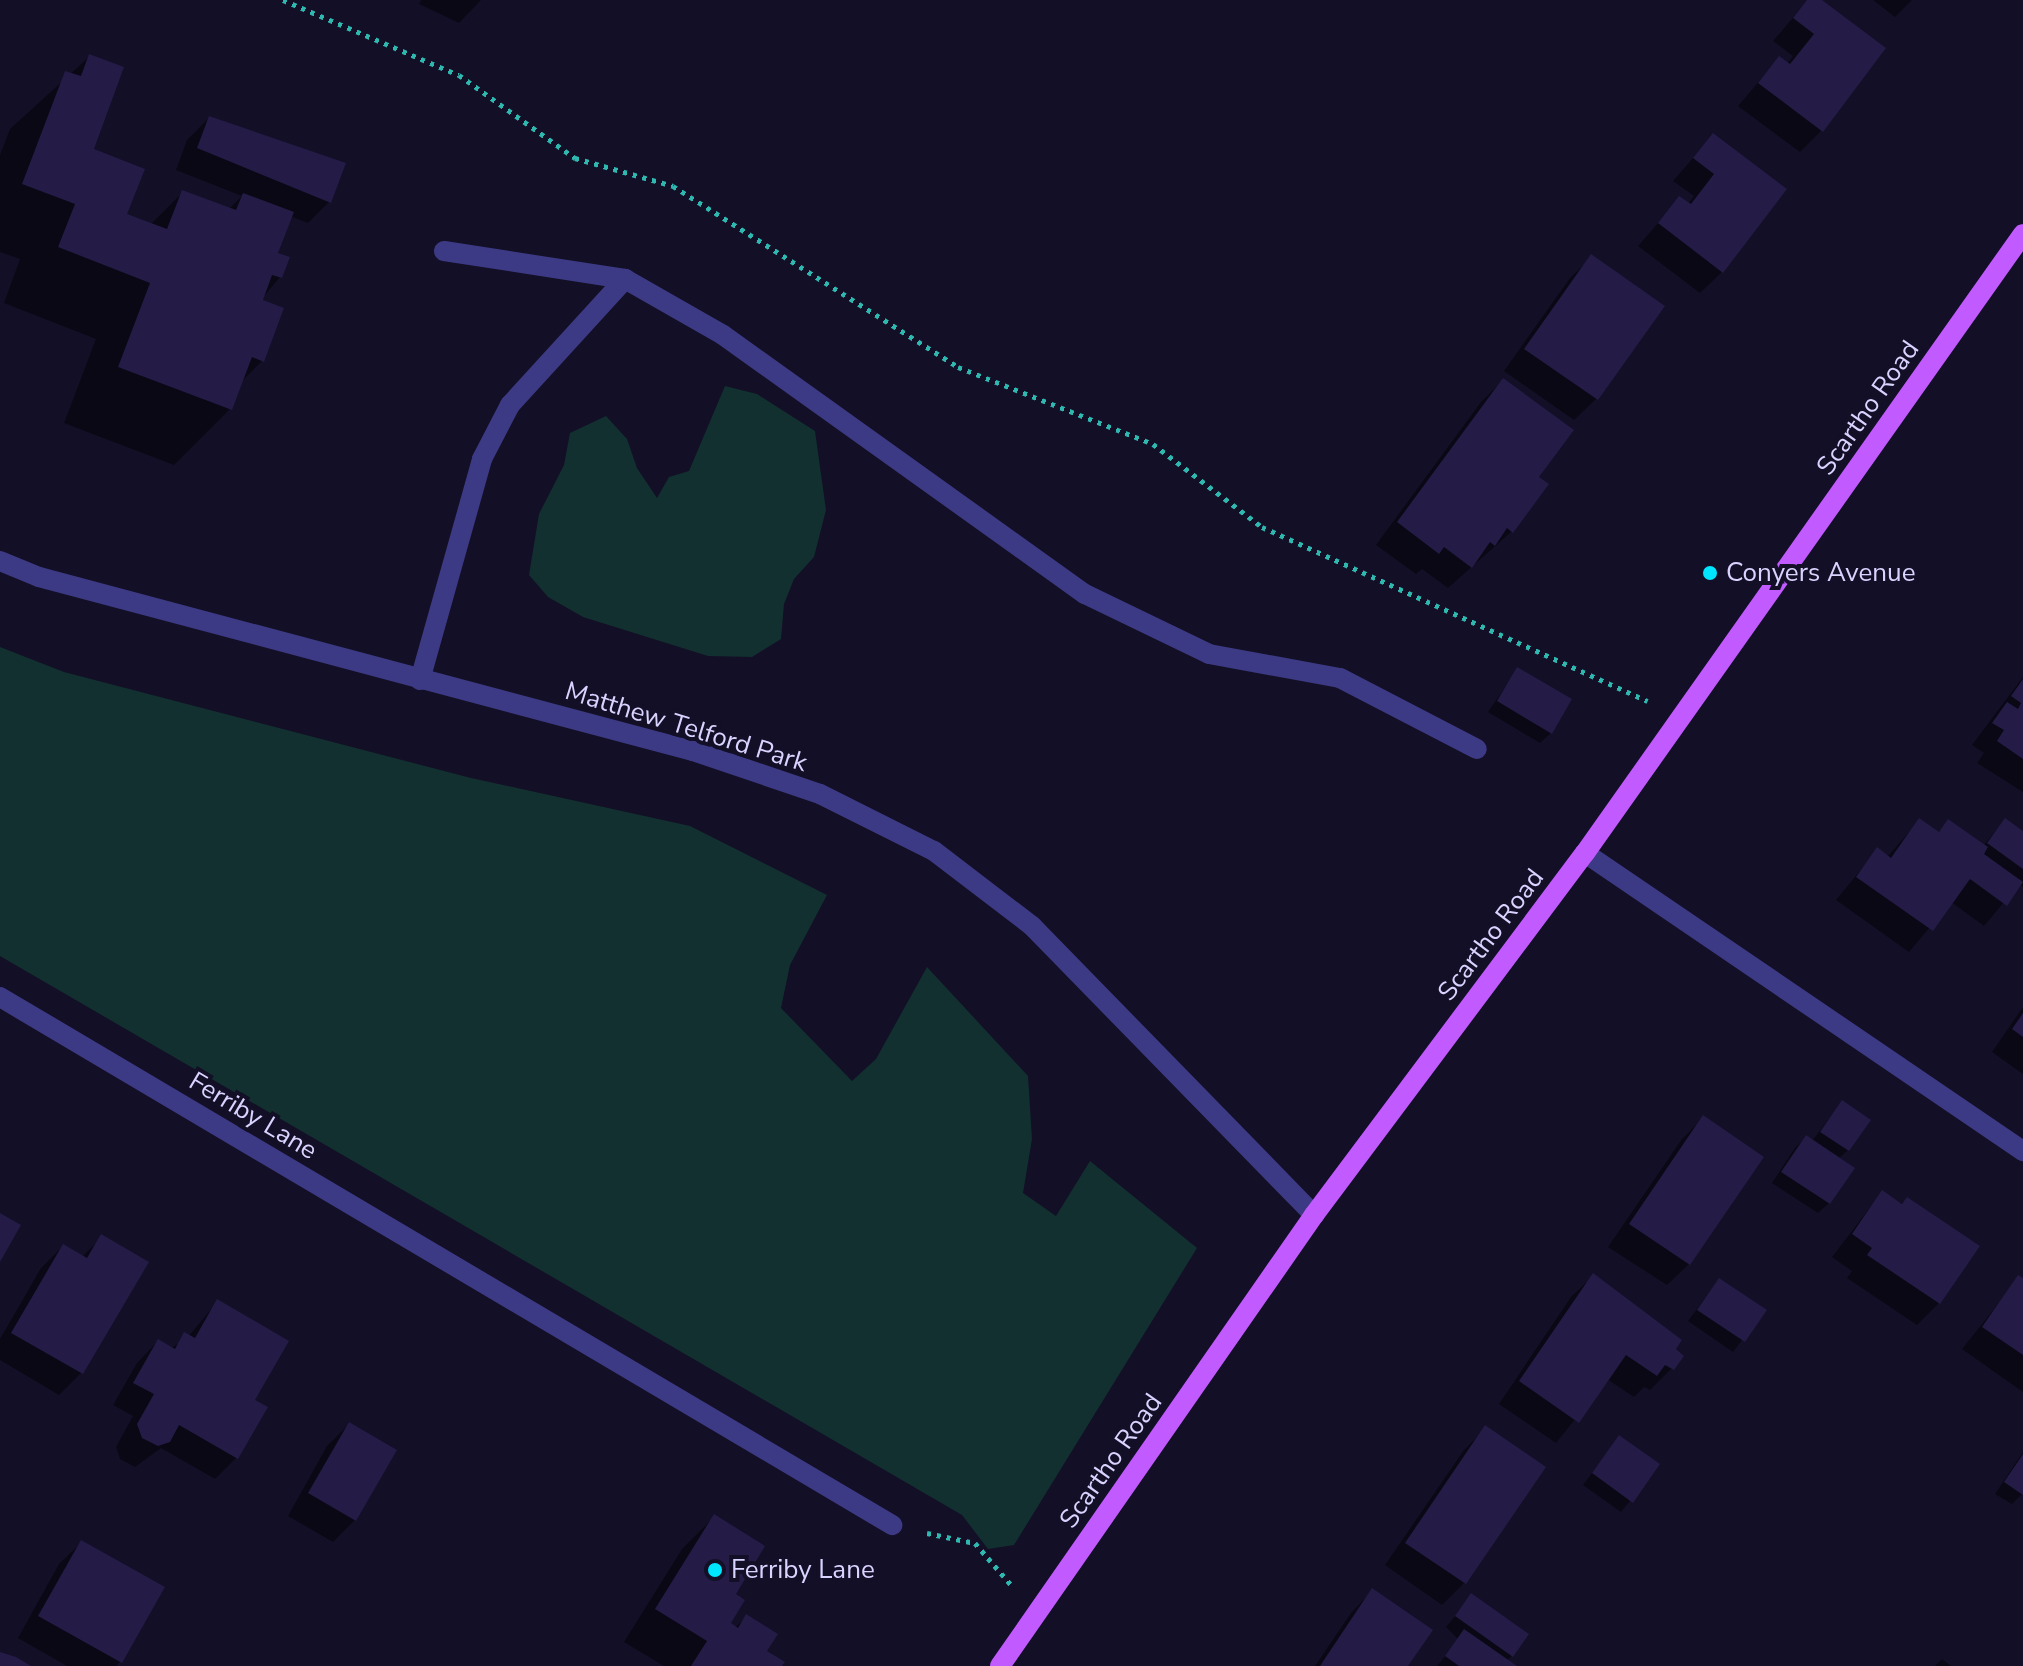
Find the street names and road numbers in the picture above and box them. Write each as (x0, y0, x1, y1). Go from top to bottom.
street label: Scartho Road (1810, 335, 1926, 481)
street label: Matthew Telford Park (561, 675, 811, 779)
street label: Scartho Road (1431, 863, 1551, 1007)
street label: Ferriby Lane (183, 1066, 323, 1166)
street label: Scartho Road (1053, 1388, 1169, 1534)

